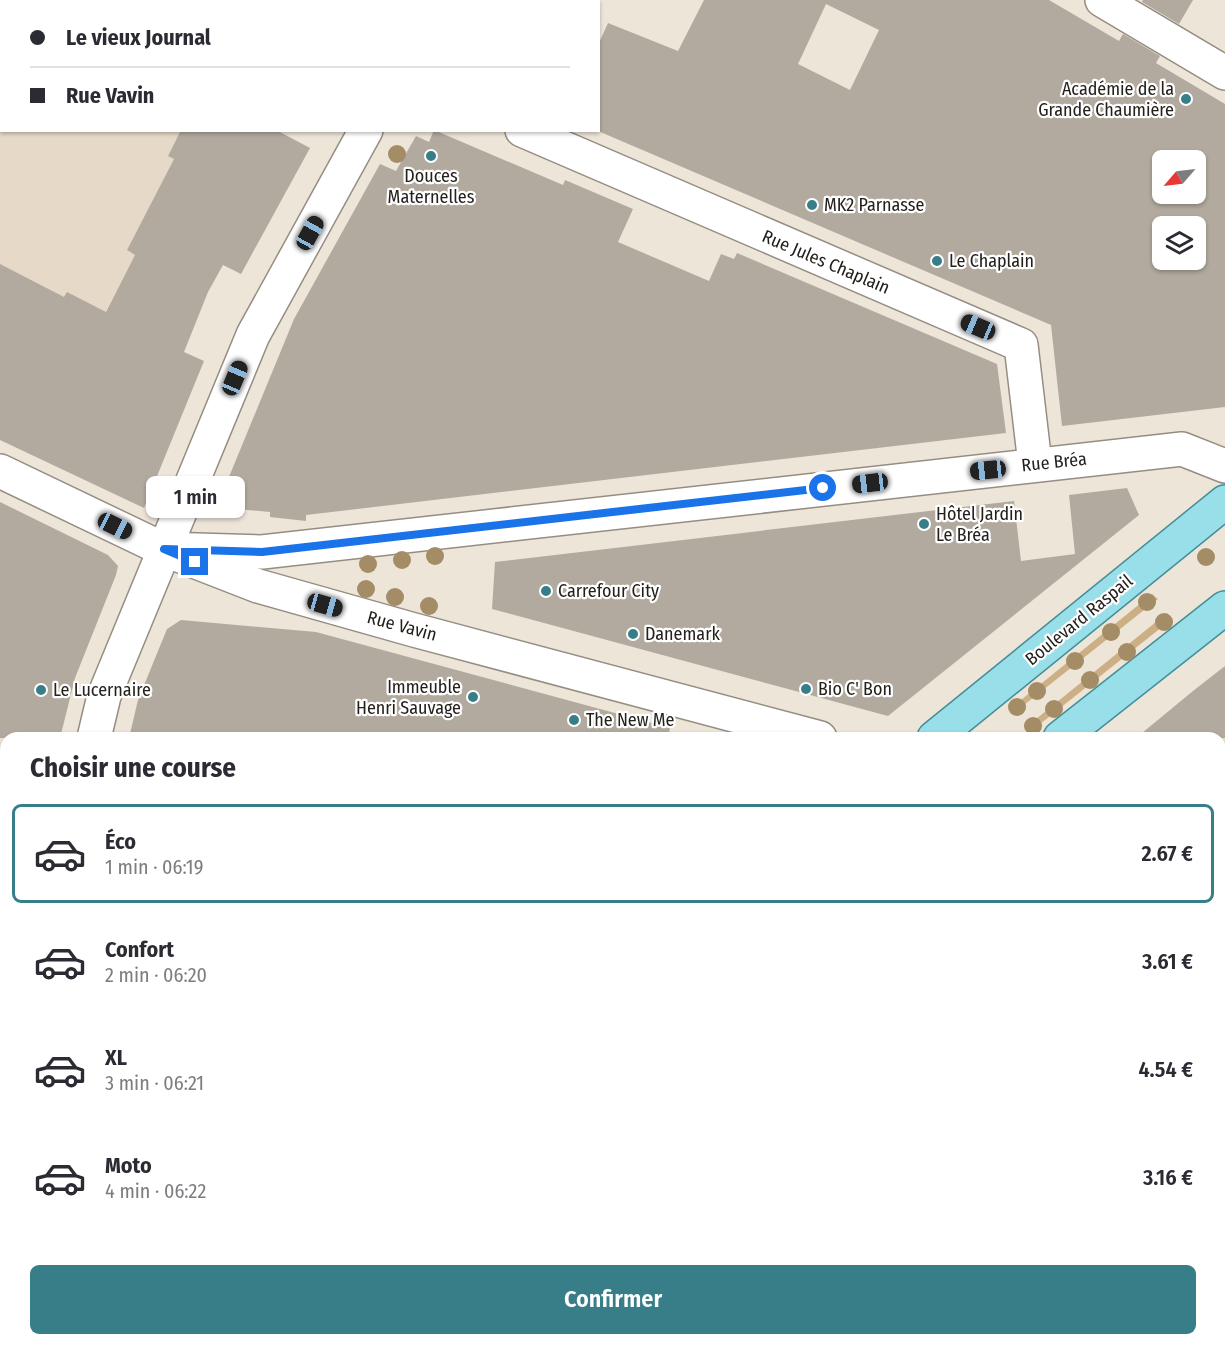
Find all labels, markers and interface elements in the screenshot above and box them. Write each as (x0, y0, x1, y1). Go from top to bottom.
text: Le vieux Journal (66, 24, 211, 51)
place label: Académie de la Grande Chaumière (1038, 78, 1174, 121)
text: Rue Vavin (66, 82, 154, 109)
marker: Académie de la Grande Chaumière (1179, 92, 1193, 106)
marker: Douces Maternelles (424, 149, 438, 163)
north arrow (1152, 150, 1206, 204)
map controls (1152, 150, 1206, 270)
place label: Douces Maternelles (388, 165, 475, 208)
place label: MK2 Parnasse (824, 194, 924, 216)
marker: MK2 Parnasse (805, 198, 819, 212)
car (293, 213, 327, 253)
button: layers (1152, 216, 1206, 270)
street label: Rue Jules Chaplain (759, 225, 893, 299)
place label: Le Chaplain (949, 250, 1034, 272)
marker: Le Chaplain (930, 254, 944, 268)
car (958, 312, 998, 342)
car (220, 358, 250, 398)
street label: Rue Bréa (1020, 448, 1088, 476)
car (969, 459, 1007, 481)
car (851, 472, 889, 494)
route start (809, 474, 836, 501)
callout: 1 min (146, 475, 244, 517)
text: 1 min (174, 485, 217, 509)
place label: Hôtel Jardin Le Bréa (936, 503, 1023, 546)
car (95, 510, 135, 542)
marker: Hôtel Jardin Le Bréa (917, 517, 931, 531)
route end (181, 548, 208, 575)
street label: Boulevard Raspail (1021, 570, 1137, 670)
place label: Carrefour City (558, 580, 659, 602)
marker: Carrefour City (539, 584, 553, 598)
car (305, 591, 345, 619)
street label: Rue Vavin (365, 606, 439, 646)
place label: Danemark (645, 623, 720, 645)
marker: Danemark (626, 627, 640, 641)
place label: Immeuble Henri Sauvage (356, 676, 461, 719)
place label: Bio C' Bon (818, 678, 892, 700)
place label: Le Lucernaire (53, 679, 151, 701)
marker: Bio C' Bon (799, 682, 813, 696)
marker: Le Lucernaire (34, 683, 48, 697)
marker: Immeuble Henri Sauvage (466, 690, 480, 704)
place label: The New Me (586, 709, 675, 731)
marker: The New Me (567, 713, 581, 727)
text: Choisir une course (30, 752, 236, 784)
icon: car (33, 827, 87, 881)
text: Éco (105, 828, 136, 855)
text: 2.67 € (1142, 840, 1193, 867)
text: 1 min · 06:19 (105, 855, 203, 879)
icon: car (33, 935, 87, 989)
text: Confort (105, 936, 174, 963)
text: 3.61 € (1142, 948, 1193, 975)
text: 2 min · 06:20 (105, 963, 207, 987)
icon: car (33, 1043, 87, 1097)
text: XL (105, 1044, 127, 1071)
text: 4.54 € (1138, 1056, 1193, 1083)
text: 3 min · 06:21 (105, 1071, 204, 1095)
icon: car (33, 1151, 87, 1205)
text: Moto (105, 1152, 152, 1179)
text: 3.16 € (1143, 1164, 1193, 1191)
text: 4 min · 06:22 (105, 1179, 206, 1203)
button: Confirmer (30, 1265, 1196, 1334)

